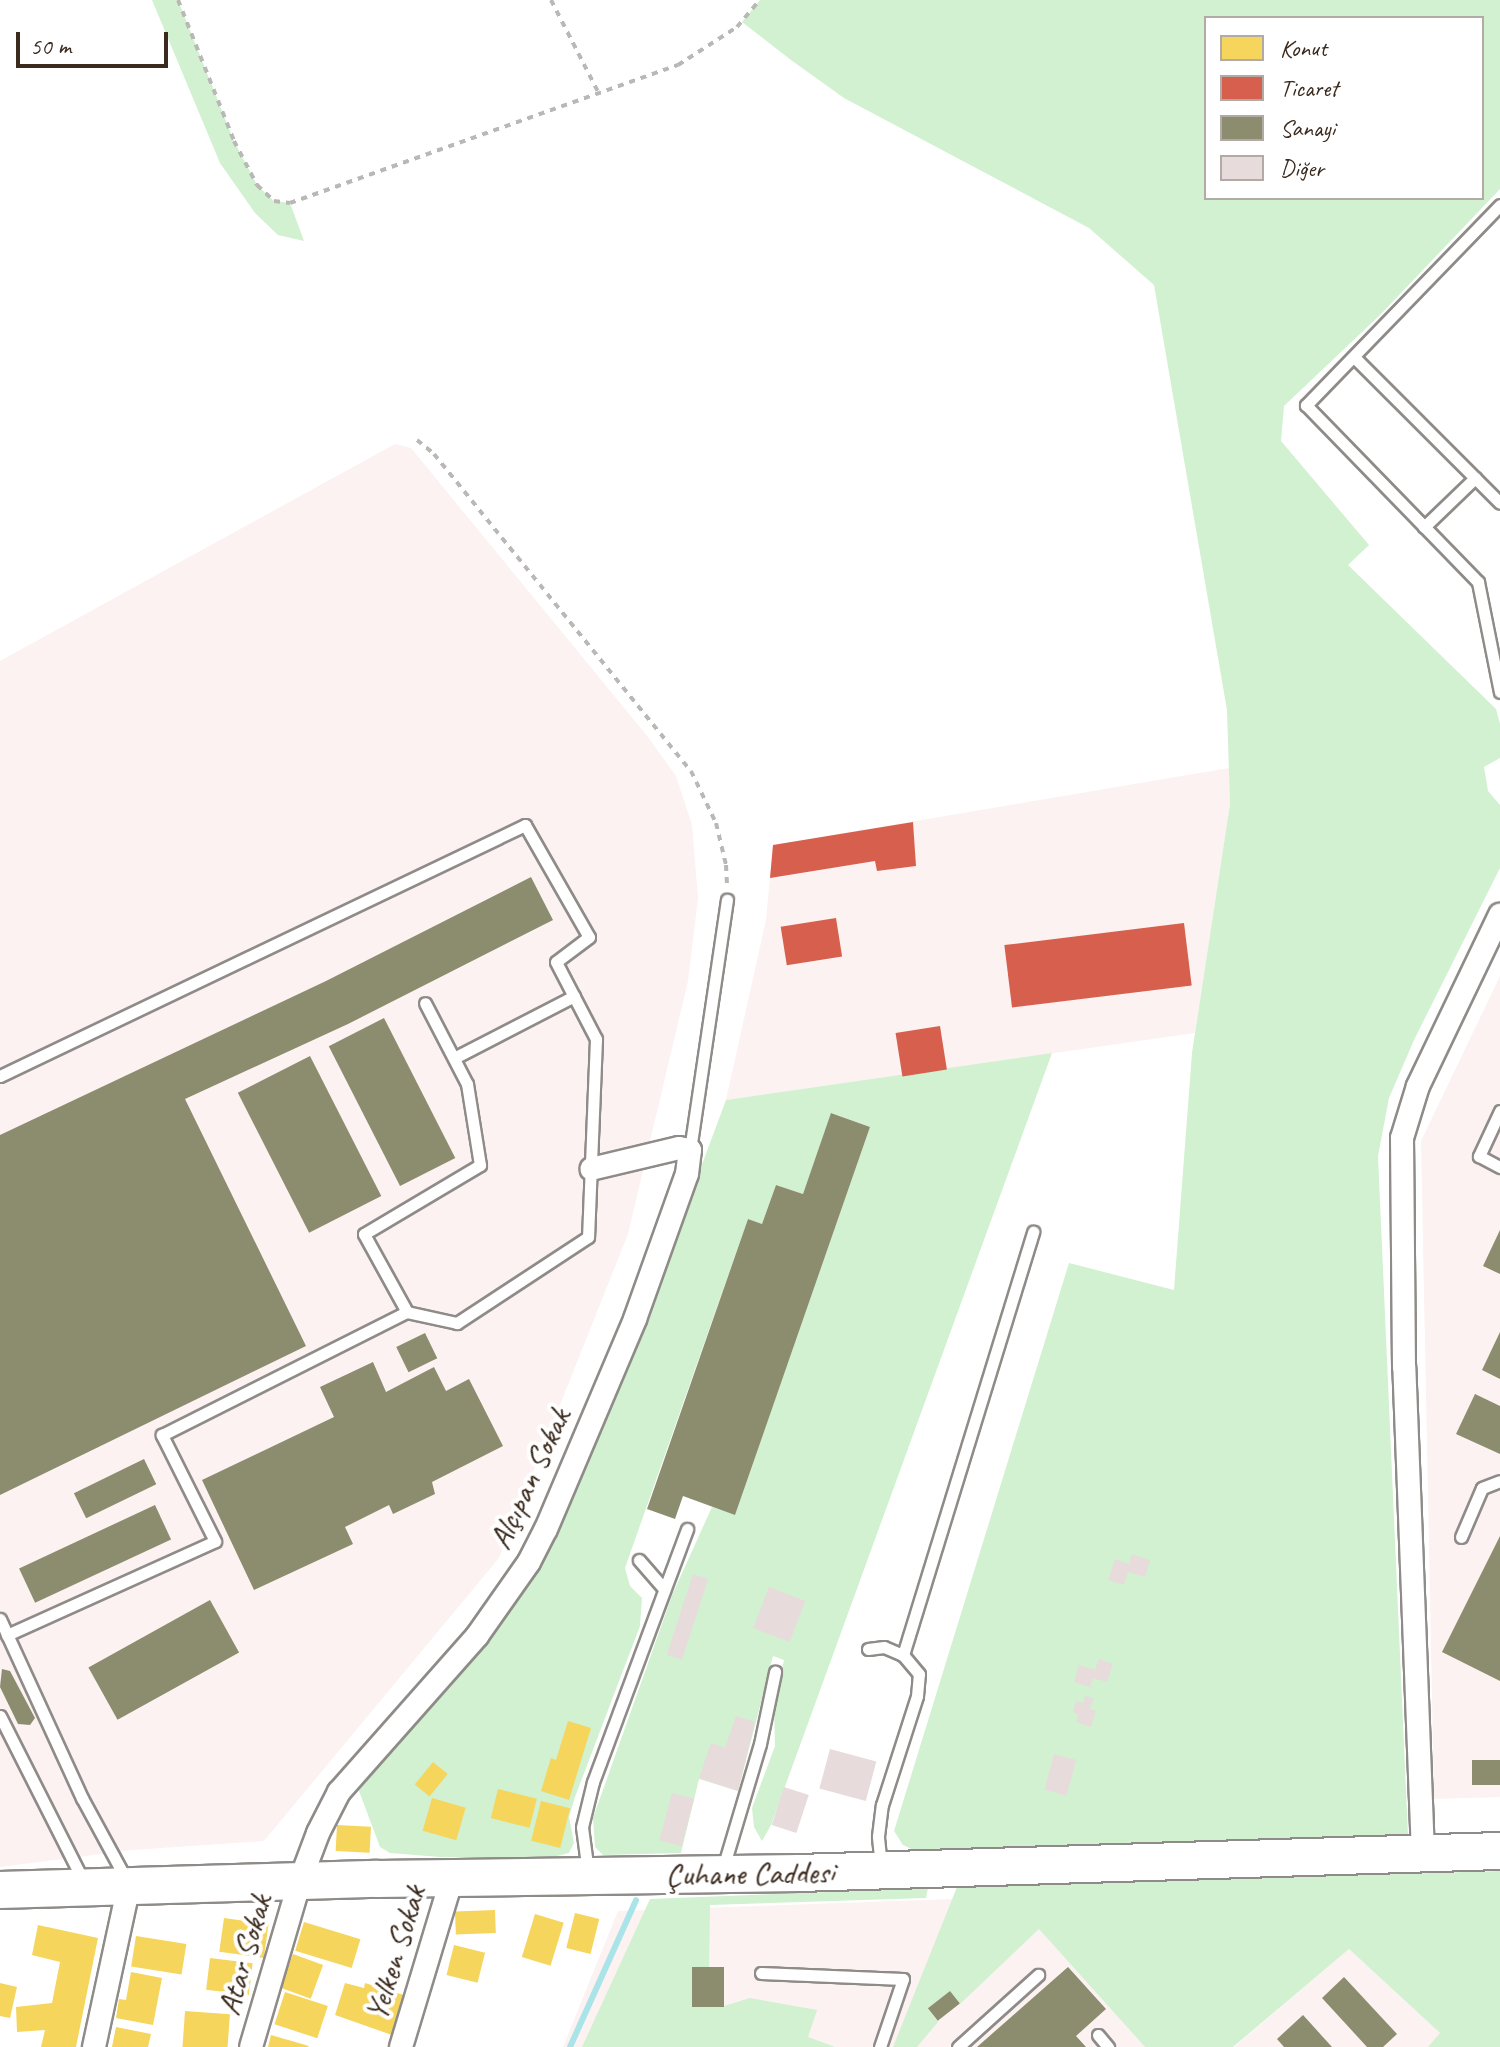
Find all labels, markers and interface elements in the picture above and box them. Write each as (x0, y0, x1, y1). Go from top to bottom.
scale bar (20, 16, 172, 66)
legend (1204, 16, 1484, 200)
text: 50 m (30, 31, 71, 61)
text: Konut (1280, 33, 1327, 63)
text: Ticaret (1280, 73, 1338, 103)
text: Sanayi (1280, 113, 1335, 143)
text: Diğer (1280, 153, 1324, 183)
street label: Alçıpan Sokak (481, 1403, 579, 1555)
street label: Çuhane Caddesi (665, 1853, 835, 1895)
street label: Yelken Sokak (358, 1882, 434, 2024)
street label: Atar Sokak (210, 1891, 280, 2019)

